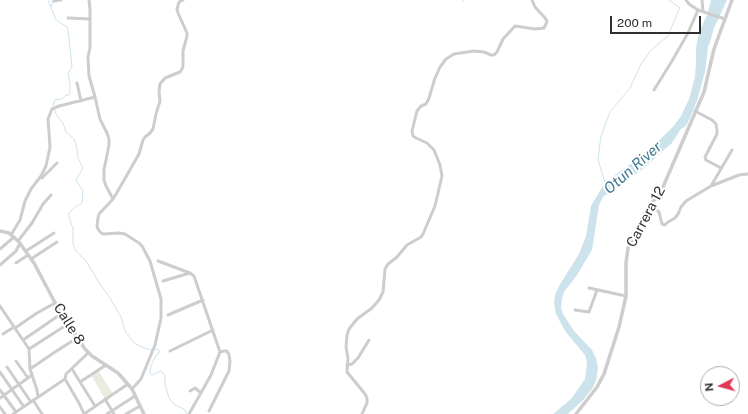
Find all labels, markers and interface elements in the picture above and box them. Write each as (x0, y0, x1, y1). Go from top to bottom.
scale bar (612, 8, 703, 34)
text: 200 m (617, 16, 652, 30)
water label: Otun River (600, 138, 666, 198)
street label: Carrera 12 (623, 184, 669, 250)
street label: Calle 8 (50, 300, 88, 348)
north arrow (700, 366, 740, 406)
text: N (703, 382, 715, 392)

